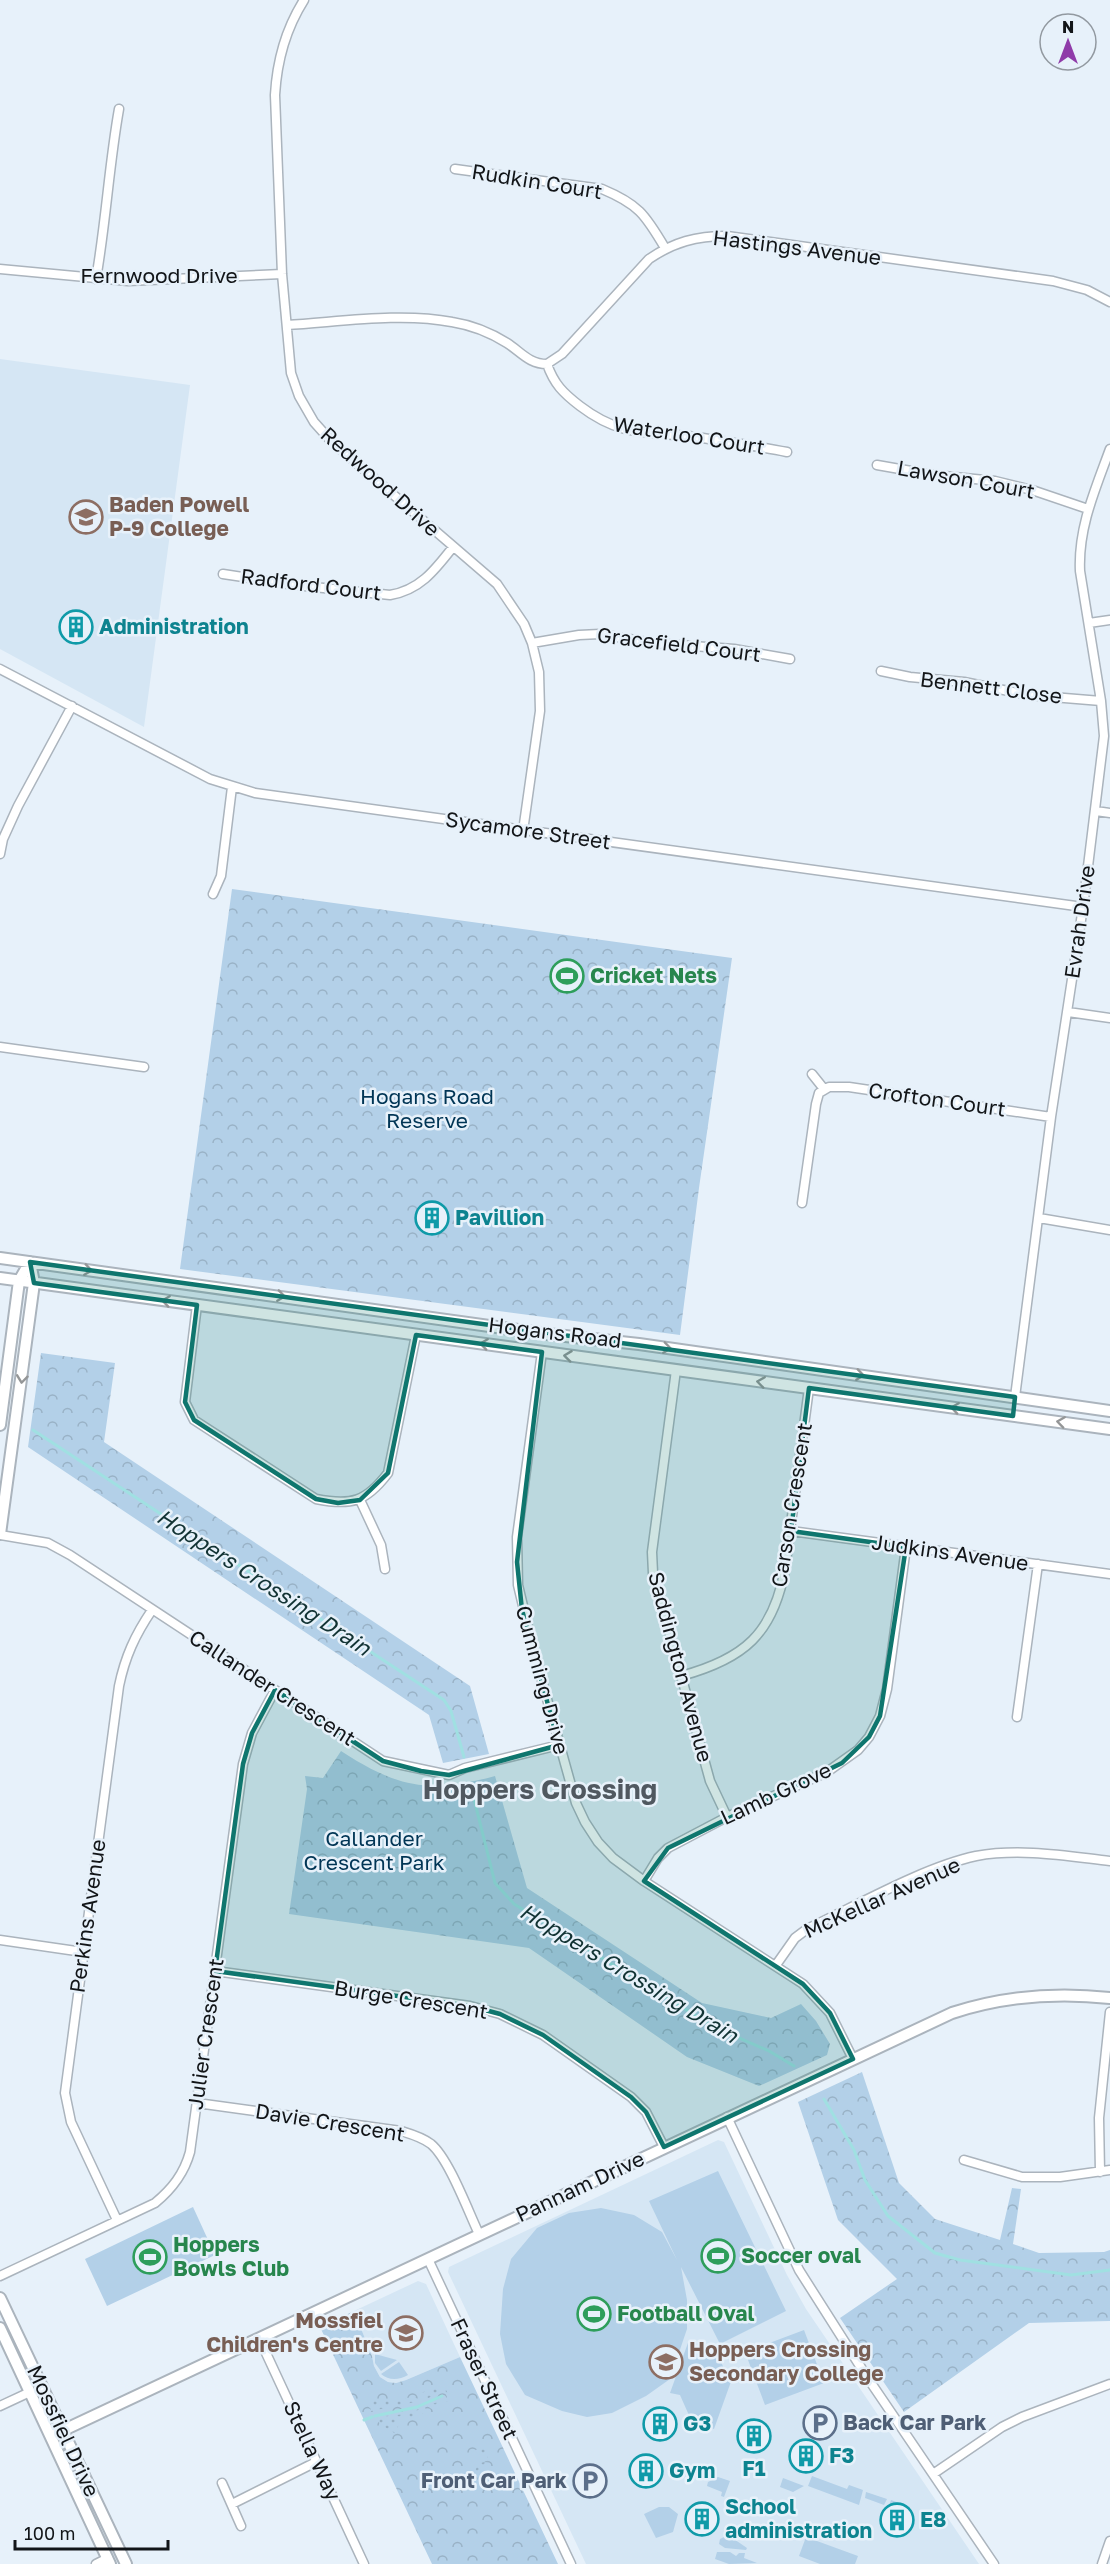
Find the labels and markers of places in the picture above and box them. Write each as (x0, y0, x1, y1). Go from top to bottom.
place label: Baden Powell P-9 College (109, 491, 249, 541)
school or university icon: Baden Powell P-9 College (68, 499, 104, 535)
building icon: Administration (58, 609, 94, 645)
place label: Administration (99, 613, 249, 639)
sports icon: Cricket Nets (549, 958, 585, 994)
place label: Cricket Nets (590, 962, 717, 988)
building icon: Pavillion (414, 1200, 450, 1236)
place label: Pavillion (455, 1204, 544, 1230)
place label: Hoppers Bowls Club (173, 2231, 289, 2281)
sports icon: Soccer oval (700, 2238, 736, 2274)
sports icon: Hoppers Bowls Club (132, 2239, 168, 2275)
place label: Soccer oval (741, 2242, 861, 2268)
sports icon: Football Oval (576, 2296, 612, 2332)
place label: Football Oval (617, 2300, 754, 2326)
place label: Mossfiel Children's Centre (206, 2307, 383, 2357)
school or university icon: Mossfiel Children's Centre (388, 2315, 424, 2351)
place label: Hoppers Crossing Secondary College (689, 2336, 884, 2386)
school or university icon: Hoppers Crossing Secondary College (648, 2344, 684, 2380)
parking icon: Back Car Park (802, 2405, 838, 2441)
building icon: G3 (642, 2406, 678, 2442)
place label: Back Car Park (843, 2409, 986, 2435)
place label: G3 (683, 2410, 711, 2436)
building icon: F1 (736, 2418, 772, 2454)
building icon: F3 (788, 2438, 824, 2474)
place label: F3 (829, 2442, 854, 2468)
building icon: Gym (628, 2453, 664, 2489)
place label: F1 (742, 2455, 766, 2481)
place label: Gym (669, 2457, 715, 2483)
parking icon: Front Car Park (572, 2463, 608, 2499)
place label: Front Car Park (421, 2467, 567, 2493)
place label: School administration (725, 2493, 872, 2543)
building icon: School administration (684, 2501, 720, 2537)
building icon: E8 (879, 2502, 915, 2538)
place label: E8 (920, 2506, 947, 2532)

